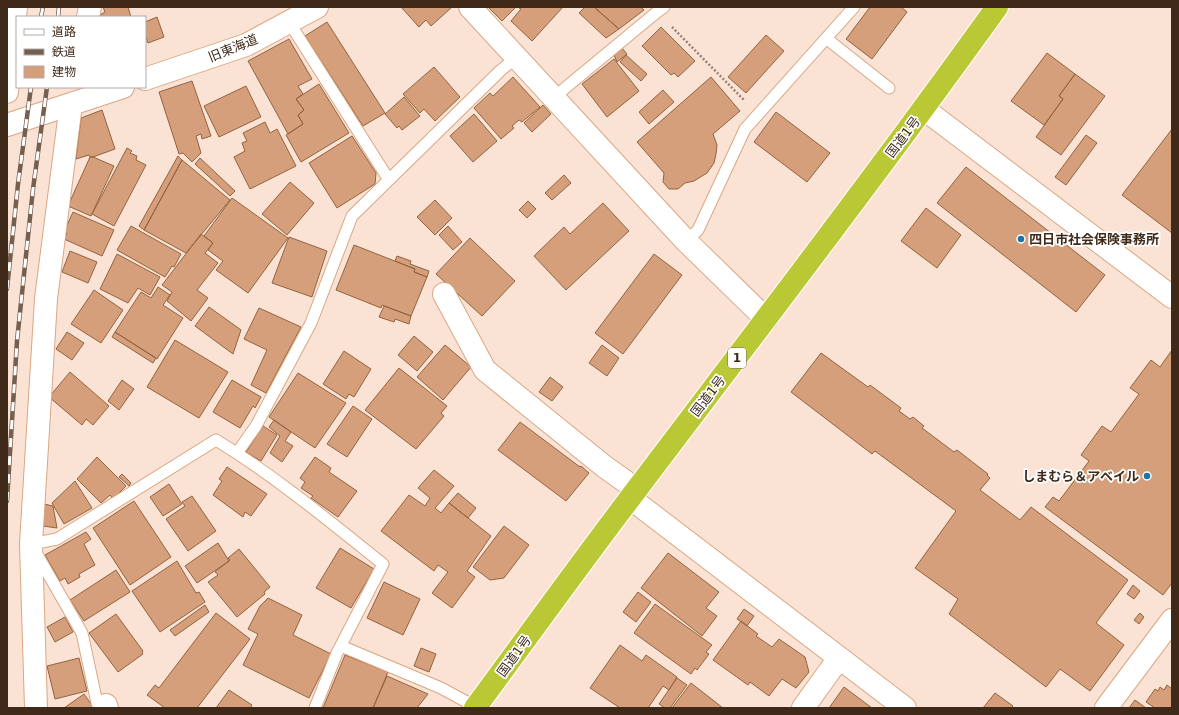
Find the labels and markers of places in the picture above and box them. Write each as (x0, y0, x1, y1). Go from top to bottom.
place label: 四日市社会保険事務所 (1029, 232, 1159, 247)
marker: 四日市社会保険事務所 (1016, 234, 1026, 244)
place label: しまむら＆アベイル (1022, 469, 1139, 484)
marker: しまむら＆アベイル (1142, 471, 1152, 481)

